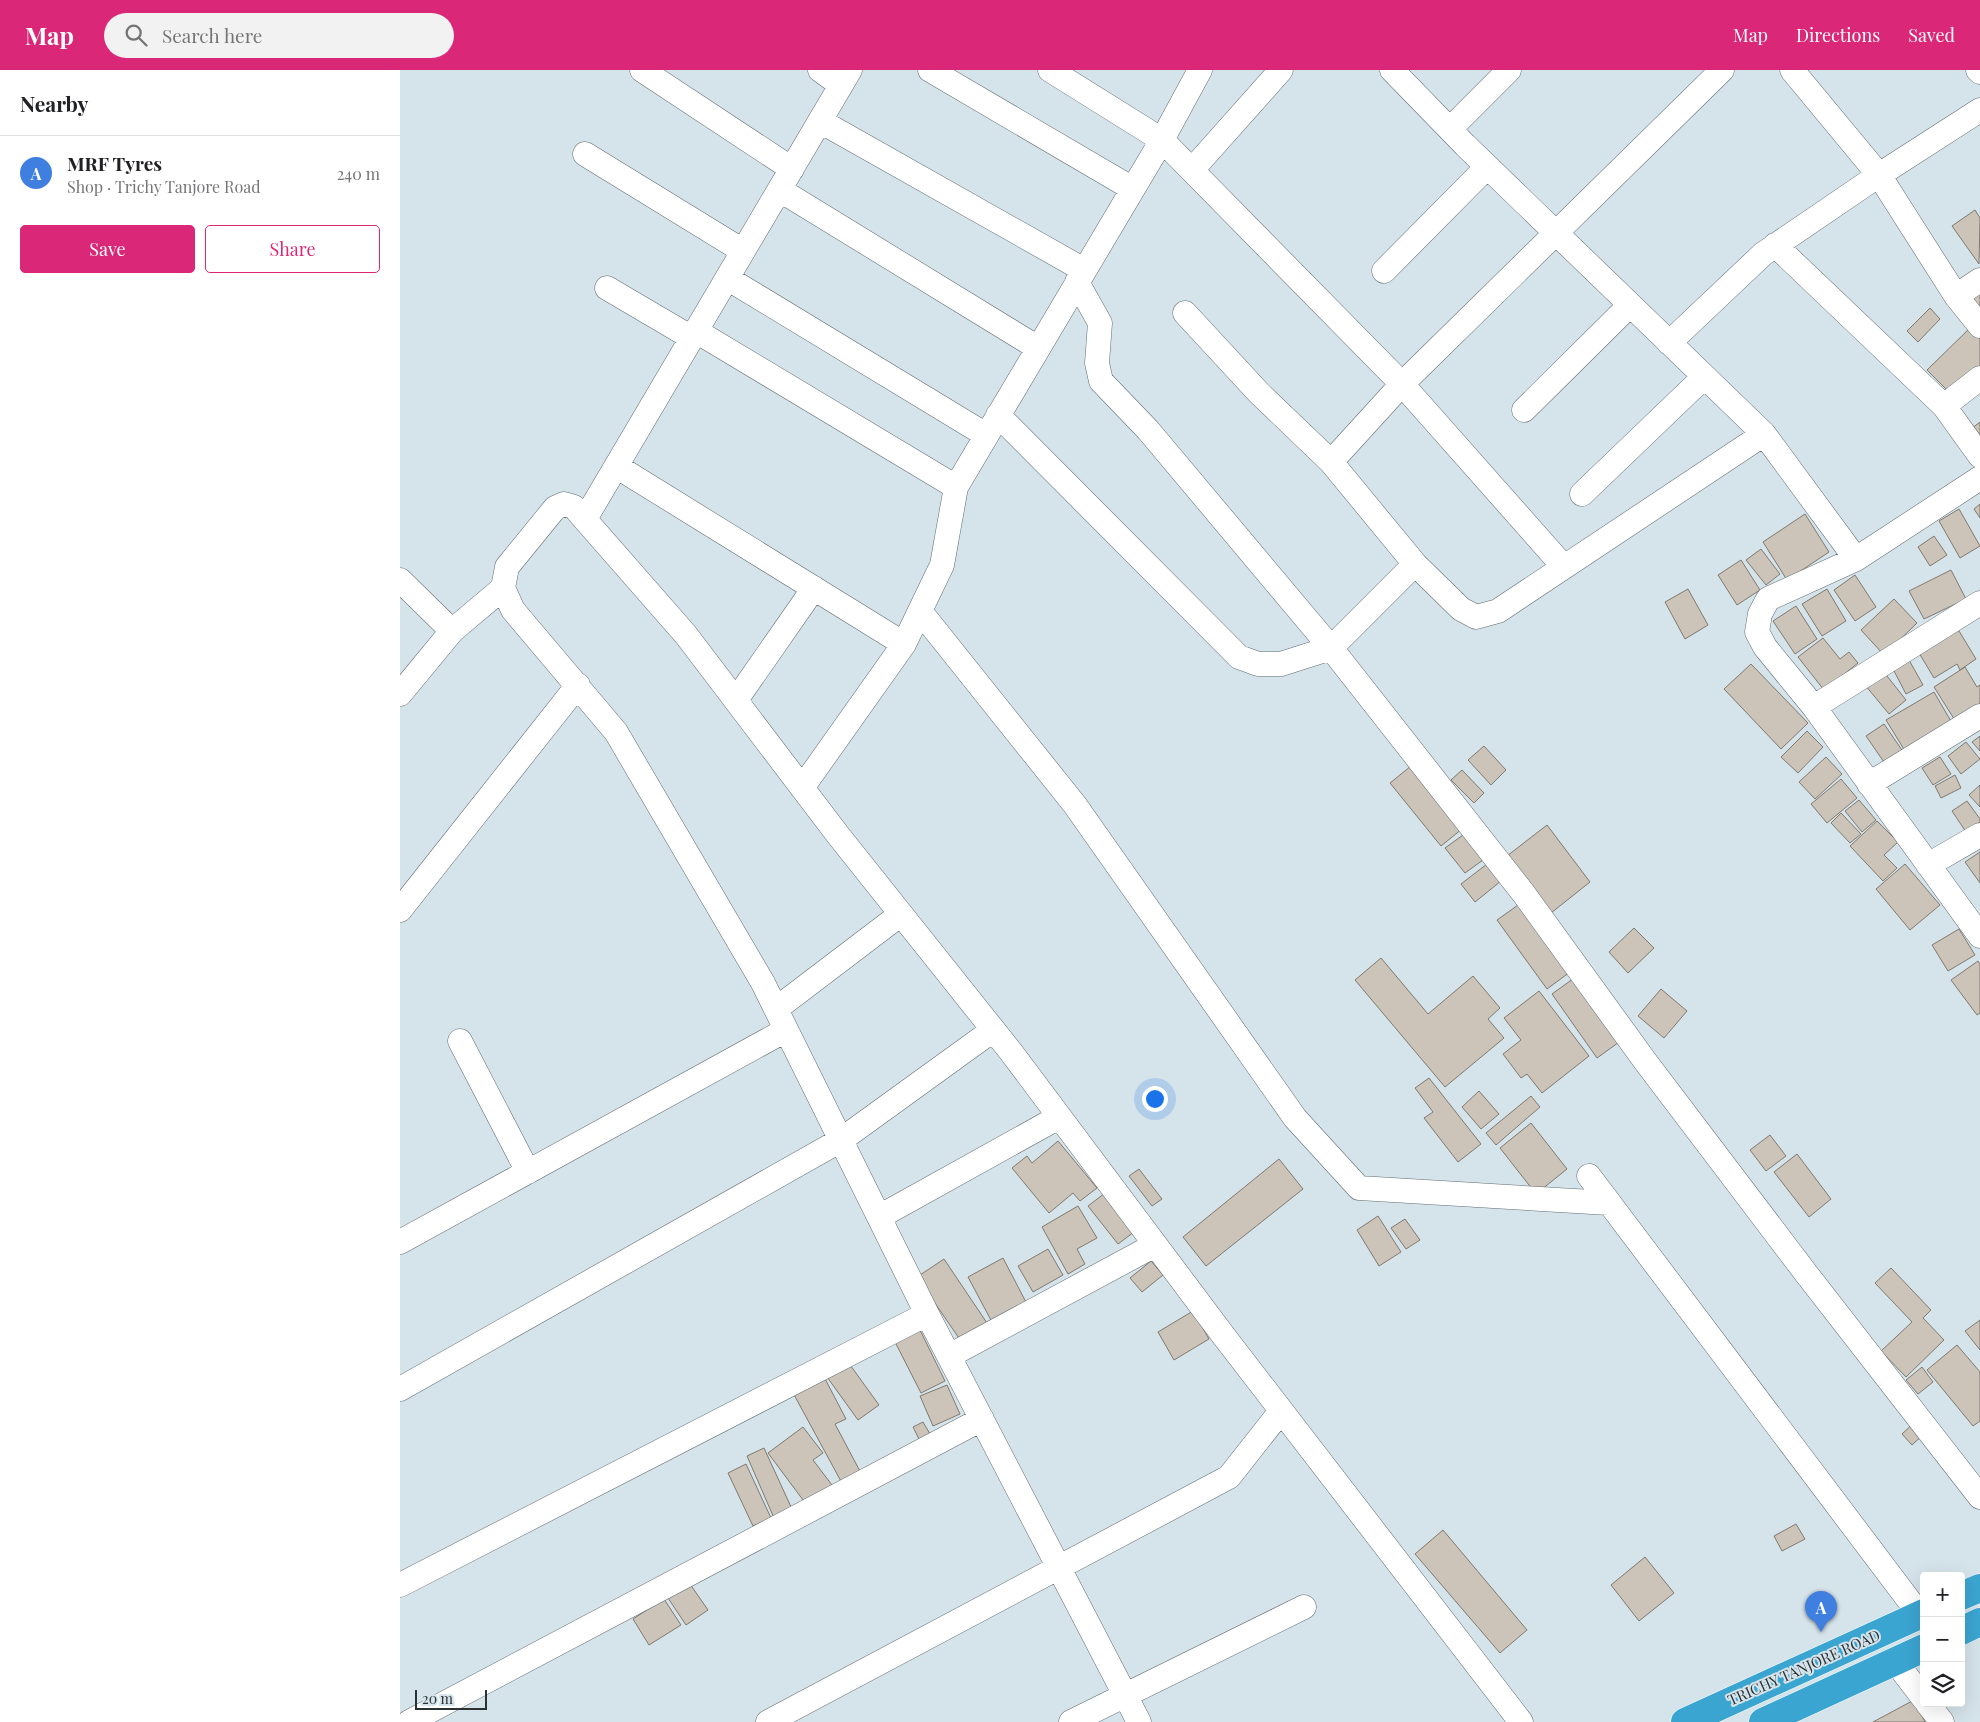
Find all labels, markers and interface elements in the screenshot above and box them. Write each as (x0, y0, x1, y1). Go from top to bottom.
search box (104, 13, 454, 58)
text: Map (25, 19, 74, 51)
icon: search (122, 21, 150, 49)
text: Search here (162, 22, 262, 48)
text: Map (1733, 23, 1768, 47)
text: Directions (1796, 23, 1880, 47)
text: Saved (1908, 23, 1955, 47)
text: Nearby (20, 89, 89, 117)
text: MRF Tyres (67, 150, 162, 176)
text: A (31, 163, 41, 184)
text: 240 m (337, 163, 380, 184)
text: Shop · Trichy Tanjore Road (67, 176, 261, 197)
button: Save (20, 225, 195, 273)
button: Share (205, 225, 380, 273)
your location (1142, 1086, 1168, 1112)
map controls (1920, 1572, 1965, 1707)
button: + (1920, 1572, 1965, 1617)
pin: A (1805, 1591, 1837, 1632)
button: − (1920, 1617, 1965, 1662)
street label: TRICHY TANJORE ROAD (1724, 1624, 1883, 1710)
button: layers (1920, 1662, 1965, 1707)
scale bar (415, 1687, 488, 1710)
text: 20 m (422, 1689, 453, 1708)

